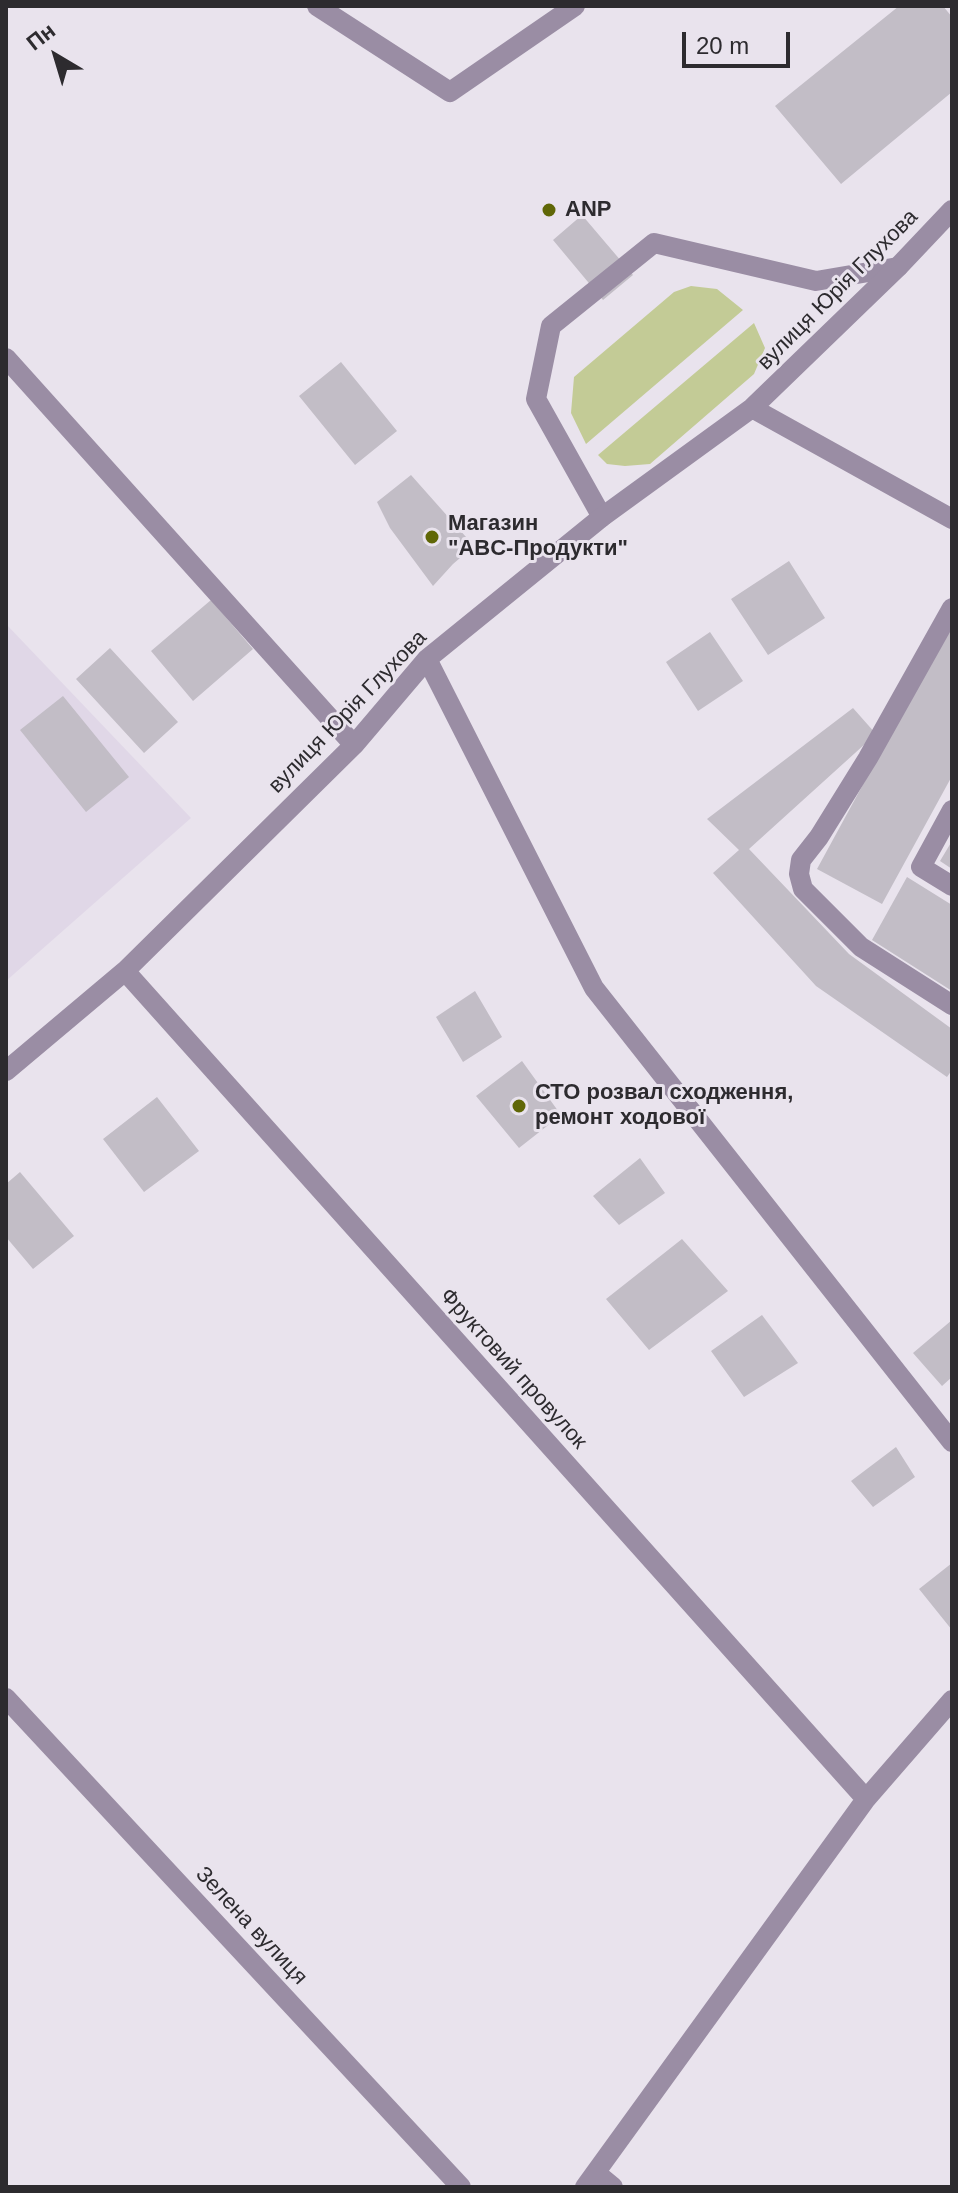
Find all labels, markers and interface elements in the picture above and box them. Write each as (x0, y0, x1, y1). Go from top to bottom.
north arrow (16, 16, 96, 96)
scale bar (686, 16, 794, 66)
text: Пн (22, 18, 60, 56)
text: 20 m (696, 32, 749, 59)
place label: ANP (565, 197, 611, 223)
marker: ANP (540, 201, 558, 219)
street label: вулиця Юрія Глухова (752, 204, 924, 376)
place label: Магазин "ABC-Продукти" (448, 511, 628, 562)
marker: Магазин "ABC-Продукти" (423, 528, 441, 546)
street label: вулиця Юрія Глухова (263, 625, 433, 799)
place label: СТО розвал сходження, ремонт ходової (535, 1080, 793, 1132)
marker: СТО розвал сходження, ремонт ходової (510, 1097, 528, 1115)
street label: Фруктовий провулок (434, 1283, 592, 1455)
street label: Зелена вулиця (190, 1862, 312, 1990)

